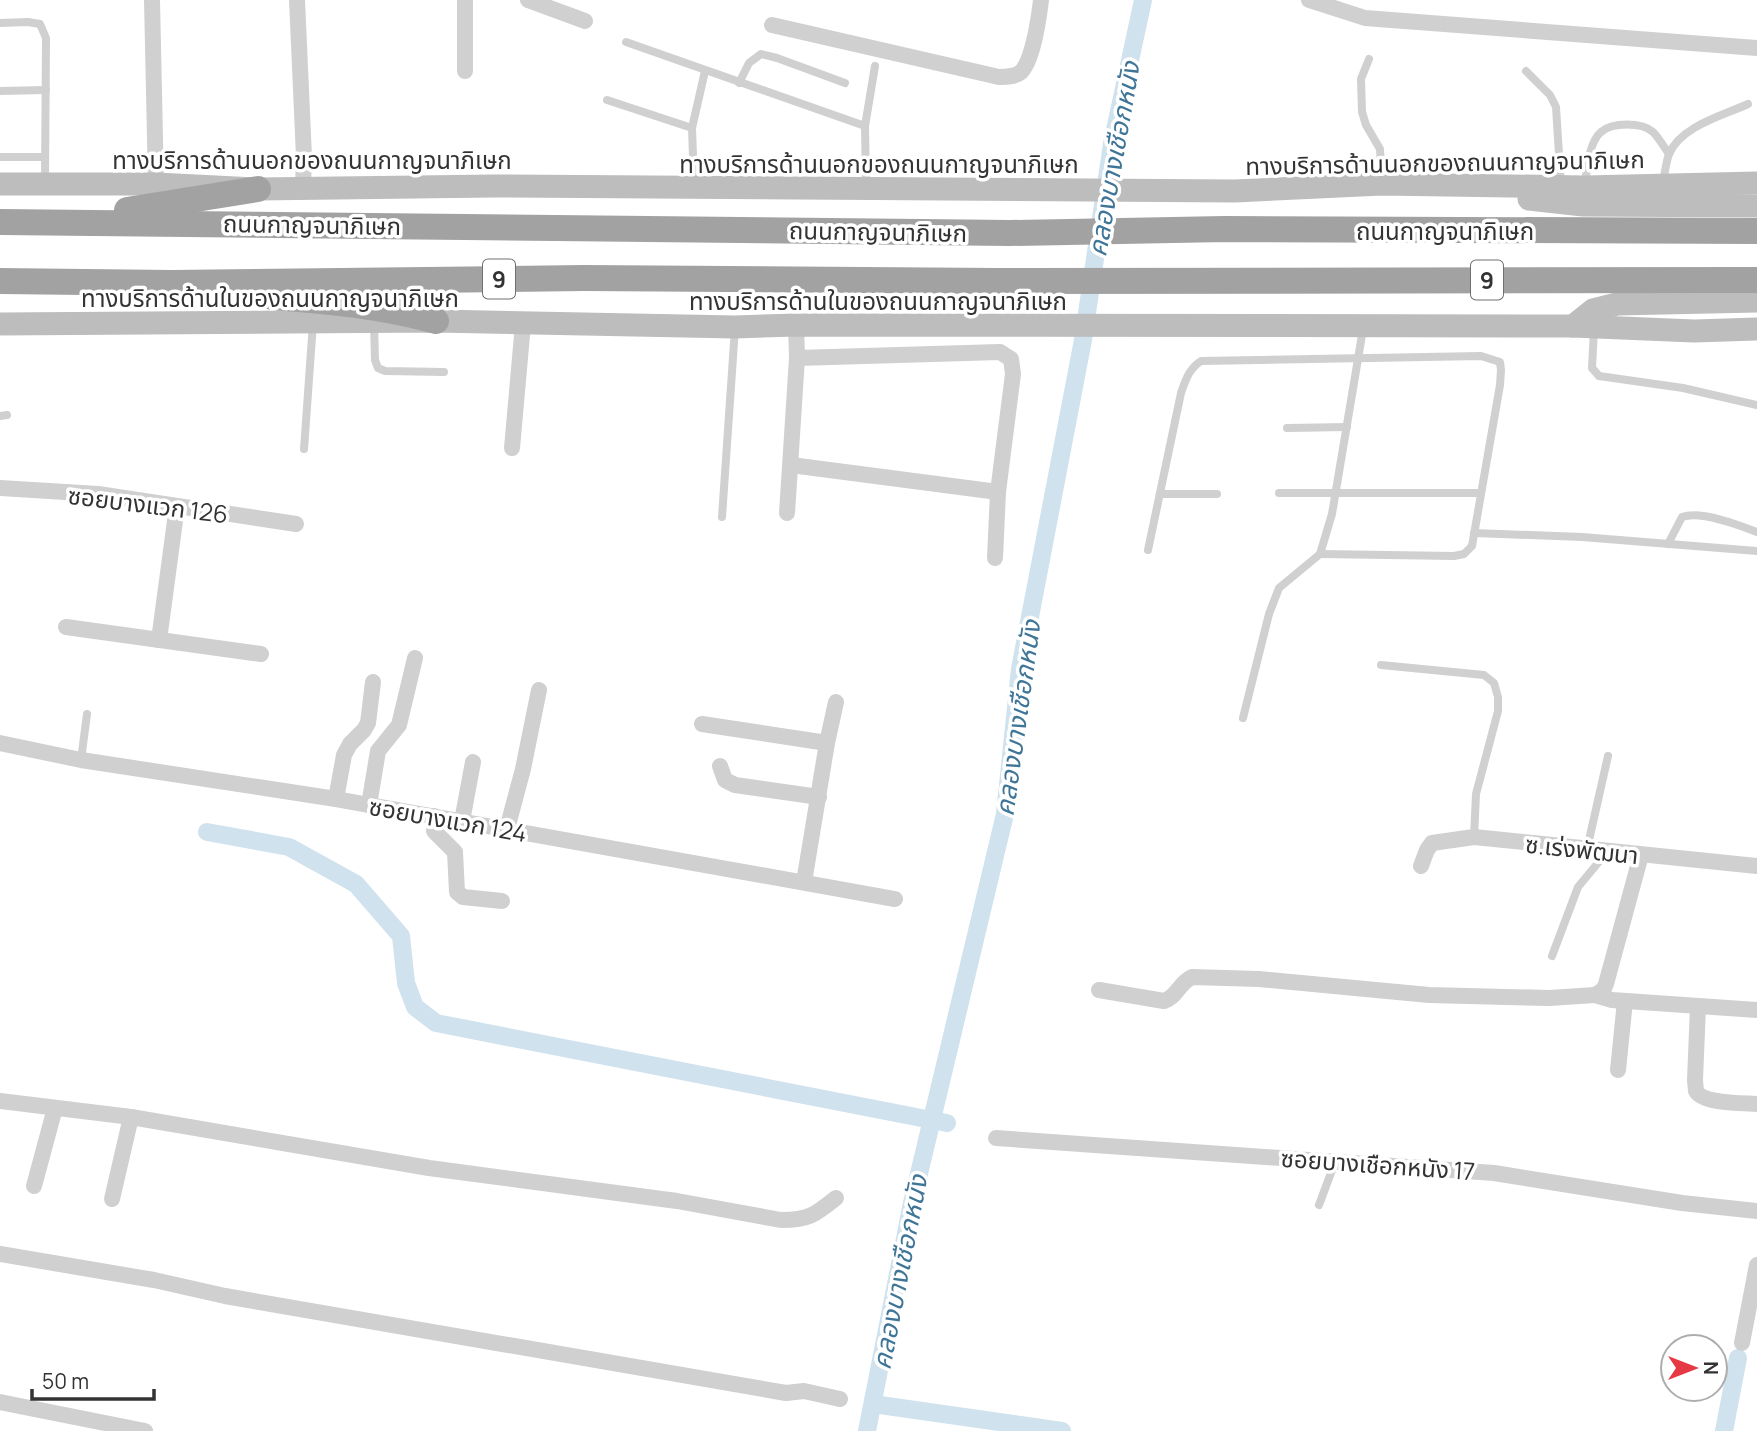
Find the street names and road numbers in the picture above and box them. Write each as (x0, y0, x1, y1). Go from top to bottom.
street label: ทางบริการด้านนอกของถนนกาญจนาภิเษก (1245, 142, 1645, 182)
street label: ทางบริการด้านนอกของถนนกาญจนาภิเษก (112, 143, 512, 176)
street label: ทางบริการด้านนอกของถนนกาญจนาภิเษก (679, 147, 1079, 180)
street label: ถนนกาญจนาภิเษก (223, 206, 401, 242)
street label: ถนนกาญจนาภิเษก (789, 213, 967, 249)
street label: ถนนกาญจนาภิเษก (1356, 214, 1534, 247)
road number: 9 (483, 260, 515, 298)
road number: 9 (1471, 260, 1503, 300)
street label: ทางบริการด้านในของถนนกาญจนาภิเษก (81, 281, 459, 314)
street label: ทางบริการด้านในของถนนกาญจนาภิเษก (689, 284, 1067, 317)
street label: ซอยบางแวก 126 (66, 478, 230, 530)
street label: ซอยบางแวก 124 (367, 789, 529, 849)
street label: ซ.เร่งพัฒนา (1524, 827, 1640, 871)
street label: ซอยบางเชือกหนัง 17 (1280, 1141, 1476, 1187)

